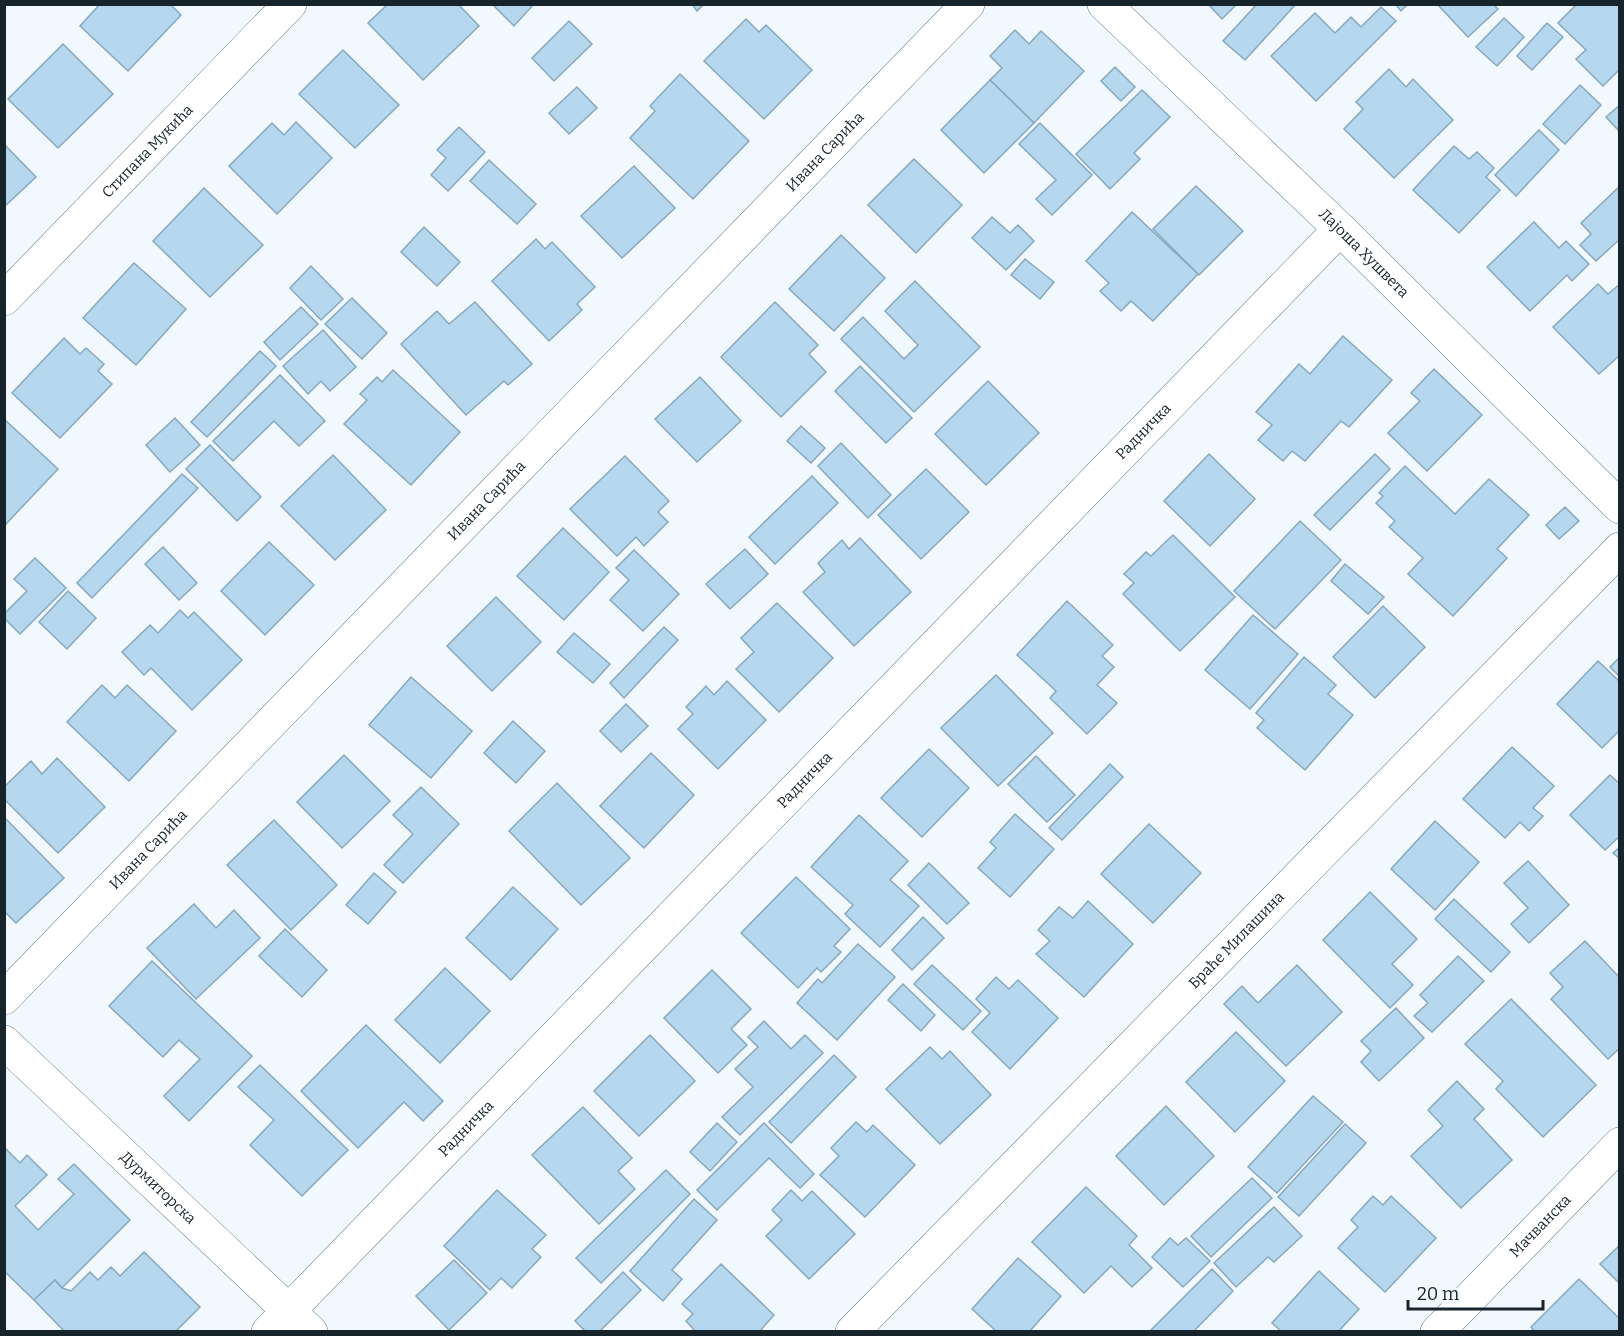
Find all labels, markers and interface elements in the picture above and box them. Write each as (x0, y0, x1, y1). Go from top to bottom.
street label: Стипана Мукића (98, 101, 197, 201)
street label: Ивана Сарића (782, 108, 867, 195)
street label: Лајоша Хушвета (1315, 205, 1413, 301)
street label: Радничка (1112, 399, 1175, 463)
street label: Ивана Сарића (444, 457, 529, 544)
street label: Радничка (773, 748, 836, 812)
street label: Ивана Сарића (105, 806, 191, 893)
street label: Браће Милашина (1185, 888, 1288, 992)
street label: Радничка (435, 1096, 497, 1160)
street label: Дурмиторска (117, 1148, 200, 1227)
street label: Мачванска (1506, 1191, 1575, 1261)
scale bar (1408, 1273, 1543, 1311)
text: 20 m (1417, 1283, 1459, 1305)

